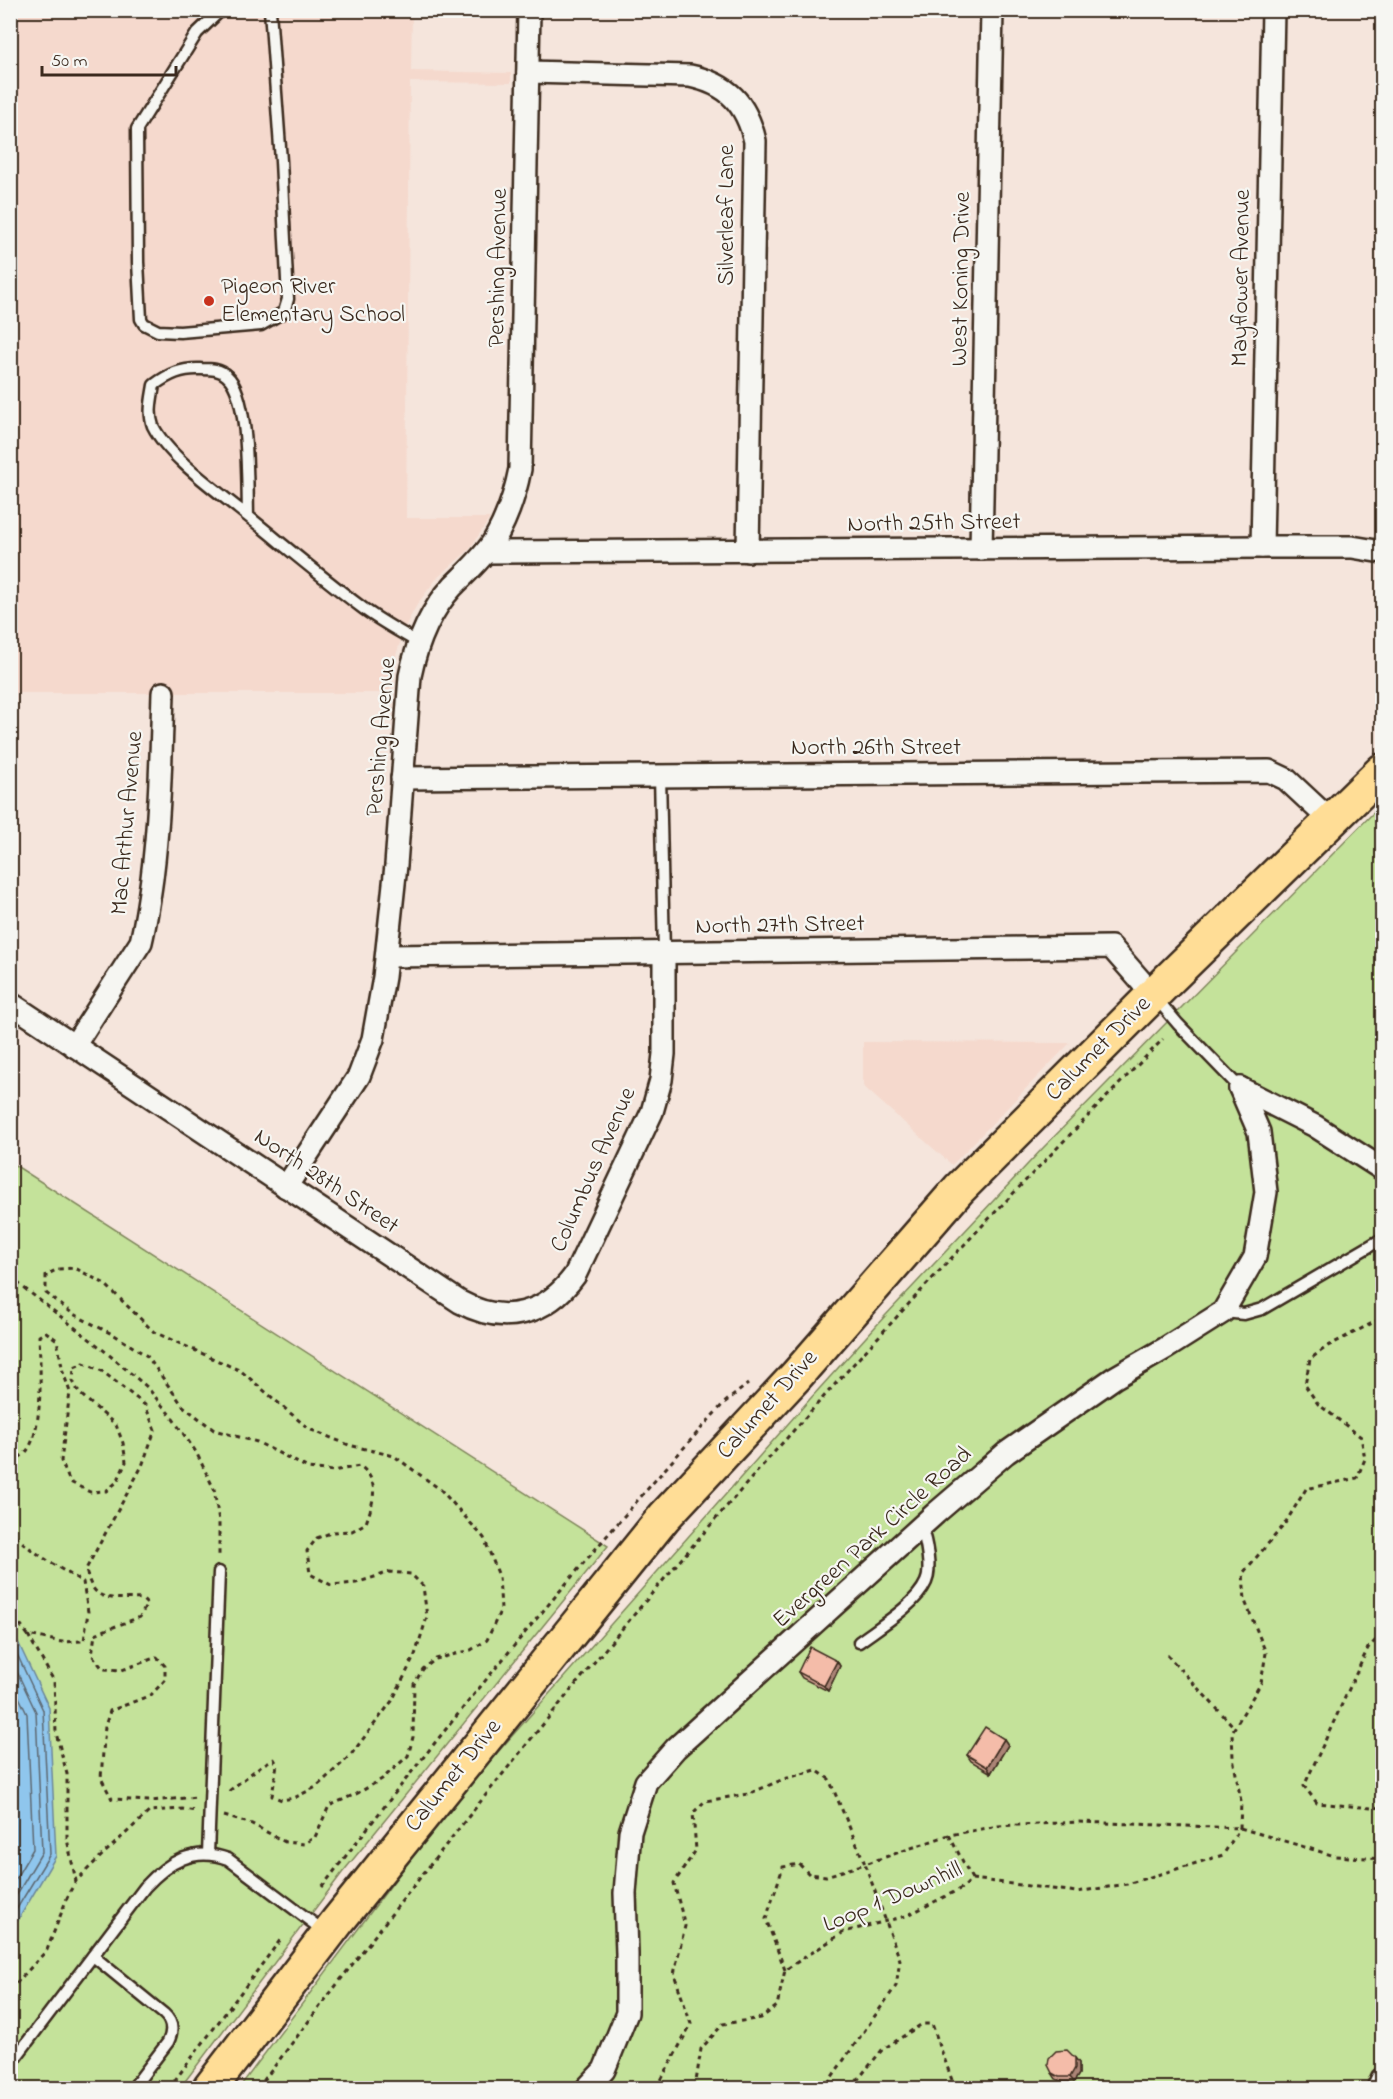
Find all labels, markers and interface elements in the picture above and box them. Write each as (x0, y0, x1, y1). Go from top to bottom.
scale bar (42, 39, 176, 77)
text: 50 m (51, 49, 88, 75)
street label: Silverleaf Lane (710, 144, 745, 286)
street label: Pershing Avenue (480, 188, 518, 348)
street label: Mayflower Avenue (1223, 189, 1262, 367)
street label: West Koning Drive (943, 191, 981, 367)
place label: Pigeon River Elementary School (221, 270, 405, 334)
marker: Pigeon River Elementary School (202, 294, 216, 308)
street label: North 25th Street (847, 505, 1021, 543)
street label: Pershing Avenue (358, 656, 406, 818)
street label: Mac Arthur Avenue (103, 729, 154, 917)
street label: North 26th Street (791, 731, 961, 766)
street label: North 27th Street (695, 907, 865, 945)
street label: Calumet Drive (1038, 988, 1160, 1110)
street label: Columbus Avenue (542, 1082, 646, 1258)
street label: North 28th Street (246, 1120, 406, 1244)
street label: Calumet Drive (709, 1342, 827, 1468)
street label: Evergreen Park Circle Road (765, 1438, 981, 1637)
street label: Calumet Drive (397, 1711, 511, 1840)
street label: Loop 1 Downhill (818, 1853, 968, 1943)

